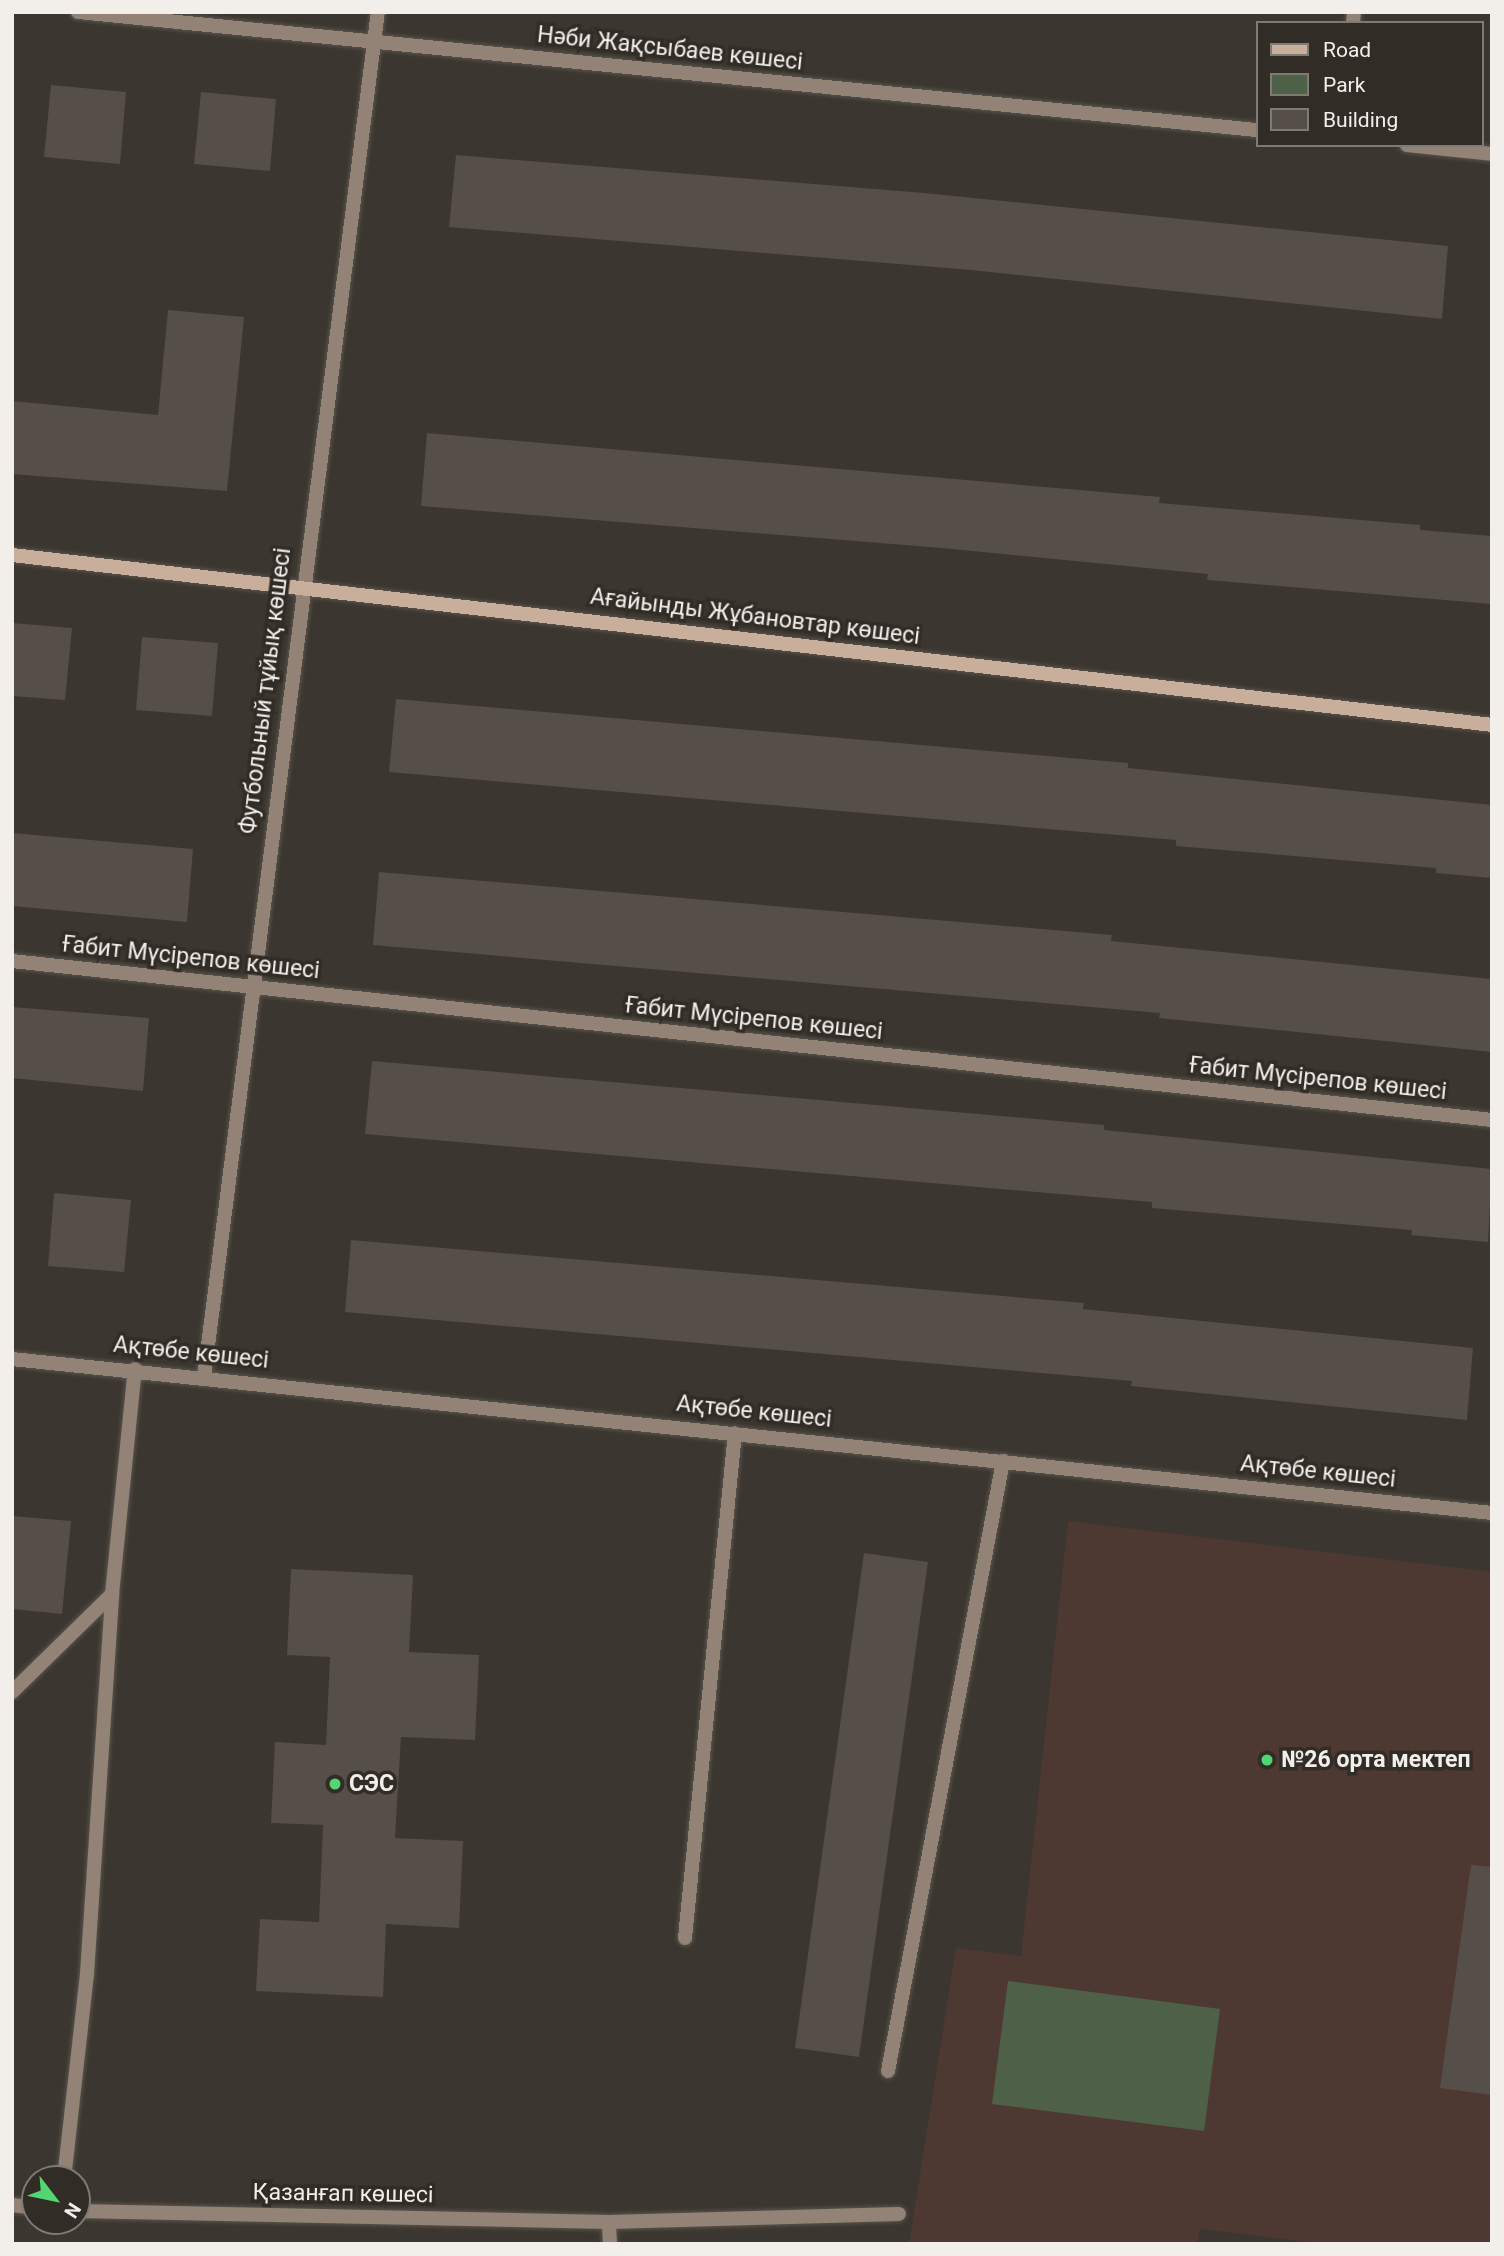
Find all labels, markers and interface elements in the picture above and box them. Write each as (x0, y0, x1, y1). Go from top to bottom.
street label: Нәби Жақсыбаев көшесі (536, 21, 804, 77)
legend (1256, 21, 1483, 147)
text: Road (1323, 38, 1371, 62)
text: Park (1323, 73, 1365, 97)
text: Building (1323, 108, 1398, 132)
street label: Футбольный тұйық көшесі (235, 546, 297, 836)
street label: Ағайынды Жұбановтар көшесі (589, 583, 921, 651)
street label: Ғабит Мүсірепов көшесі (61, 931, 321, 985)
street label: Ғабит Мүсірепов көшесі (624, 992, 884, 1046)
street label: Ғабит Мүсірепов көшесі (1188, 1052, 1448, 1106)
street label: Ақтөбе көшесі (112, 1331, 270, 1375)
street label: Ақтөбе көшесі (675, 1390, 833, 1434)
street label: Ақтөбе көшесі (1239, 1450, 1397, 1494)
place label: №26 орта мектеп (1281, 1746, 1471, 1774)
marker: №26 орта мектеп (1259, 1752, 1275, 1768)
place label: СЭС (349, 1770, 394, 1798)
marker: СЭС (327, 1776, 343, 1792)
north arrow (21, 2165, 91, 2235)
street label: Қазанғап көшесі (252, 2179, 434, 2209)
text: N (59, 2199, 86, 2222)

